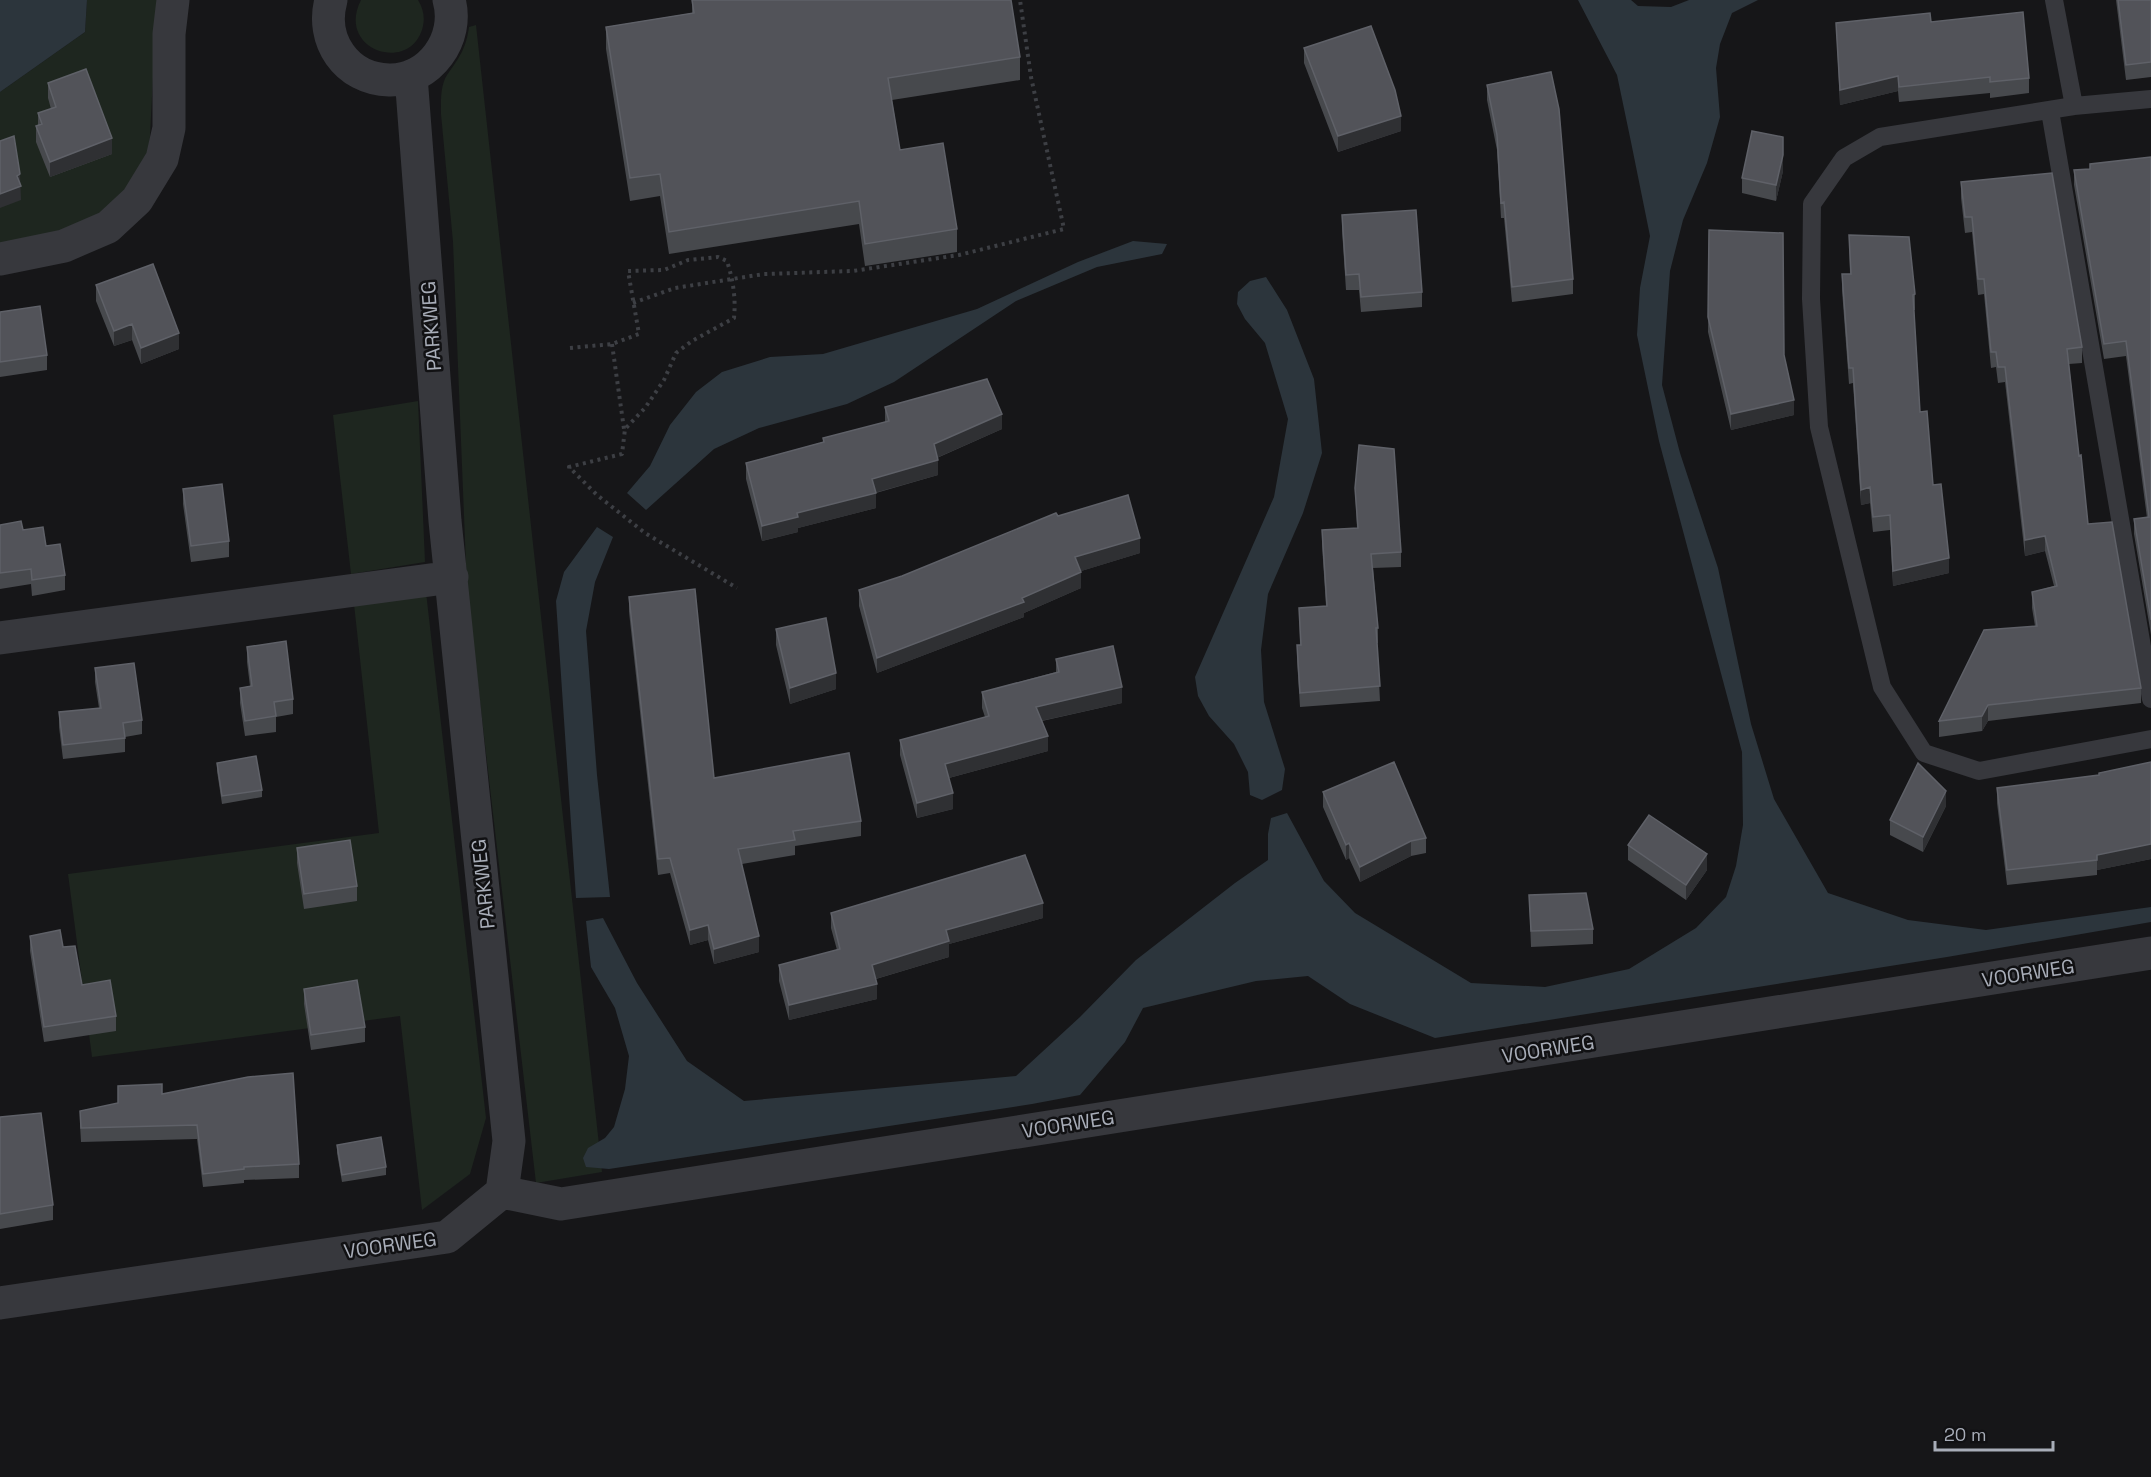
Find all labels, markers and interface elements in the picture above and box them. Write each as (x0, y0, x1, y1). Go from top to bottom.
street label: PARKWEG (415, 280, 447, 372)
street label: PARKWEG (465, 838, 501, 930)
street label: VOORWEG (1980, 953, 2076, 993)
street label: VOORWEG (1500, 1029, 1596, 1069)
street label: VOORWEG (1020, 1104, 1116, 1144)
street label: VOORWEG (342, 1226, 438, 1264)
scale bar (1935, 1414, 2054, 1452)
text: 20 m (1944, 1423, 1987, 1446)

